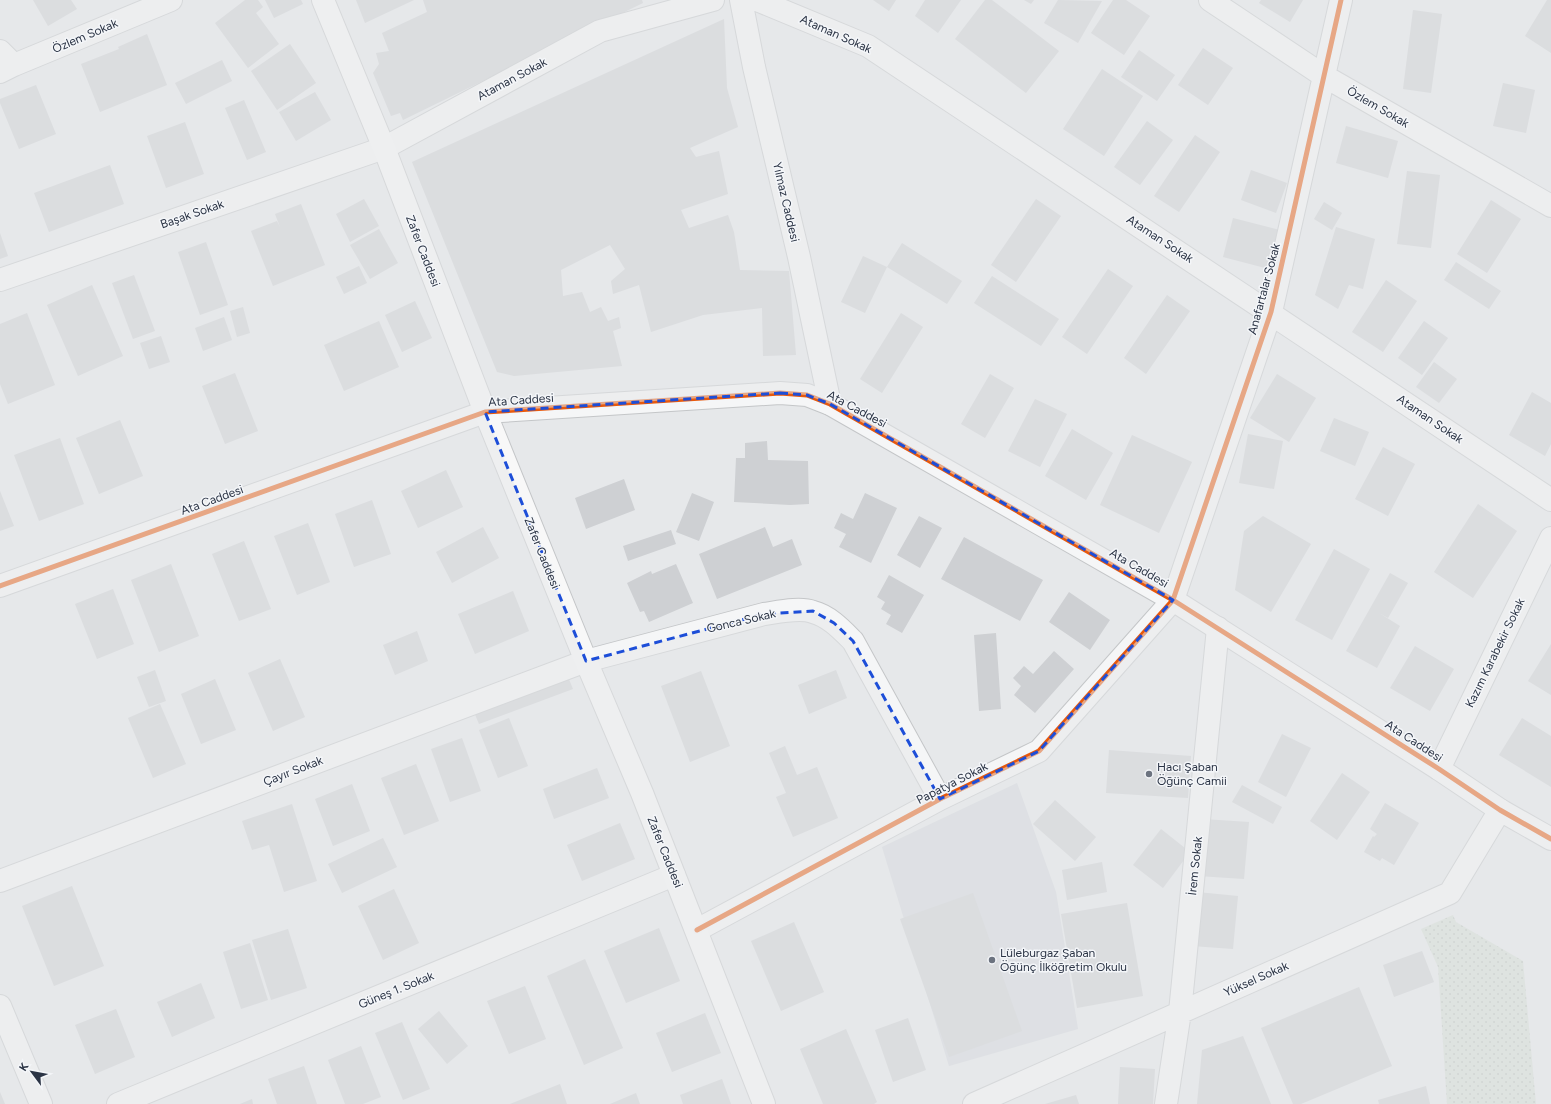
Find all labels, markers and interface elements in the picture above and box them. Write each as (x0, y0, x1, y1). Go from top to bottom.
street label: Ataman Sokak (798, 12, 874, 56)
street label: Özlem Sokak (50, 16, 120, 56)
street label: Ataman Sokak (475, 55, 549, 103)
street label: Özlem Sokak (1344, 84, 1412, 131)
street label: Yılmaz Caddesi (770, 161, 802, 243)
street label: Başak Sokak (159, 197, 226, 231)
street label: Ataman Sokak (1124, 212, 1196, 266)
street label: Zafer Caddesi (403, 213, 443, 289)
street label: Anafartalar Sokak (1245, 242, 1283, 336)
street label: Ata Caddesi (825, 387, 889, 431)
street label: Ata Caddesi (488, 391, 554, 409)
street label: Ataman Sokak (1394, 392, 1466, 446)
street label: Ata Caddesi (179, 482, 245, 518)
street label: Zafer Caddesi (521, 515, 563, 591)
street label: Ata Caddesi (1107, 546, 1171, 590)
street label: Kazım Karabekir Sokak (1462, 596, 1528, 710)
street label: Gonca Sokak (705, 606, 777, 636)
street label: Ata Caddesi (1383, 717, 1445, 765)
street label: Çayır Sokak (261, 753, 325, 789)
street label: Papatya Sokak (914, 759, 990, 807)
place label: Hacı Şaban Öğünç Camii (1157, 760, 1227, 788)
marker: Hacı Şaban Öğünç Camii (1144, 769, 1154, 779)
street label: Zafer Caddesi (644, 814, 686, 890)
street label: İrem Sokak (1185, 836, 1205, 896)
place label: Lüleburgaz Şaban Öğünç İlköğretim Okulu (1000, 946, 1127, 974)
marker: Lüleburgaz Şaban Öğünç İlköğretim Okulu (987, 955, 997, 965)
street label: Yüksel Sokak (1222, 958, 1291, 999)
street label: Güneş 1. Sokak (356, 968, 436, 1011)
north arrow (12, 1052, 52, 1092)
text: K (16, 1060, 32, 1074)

